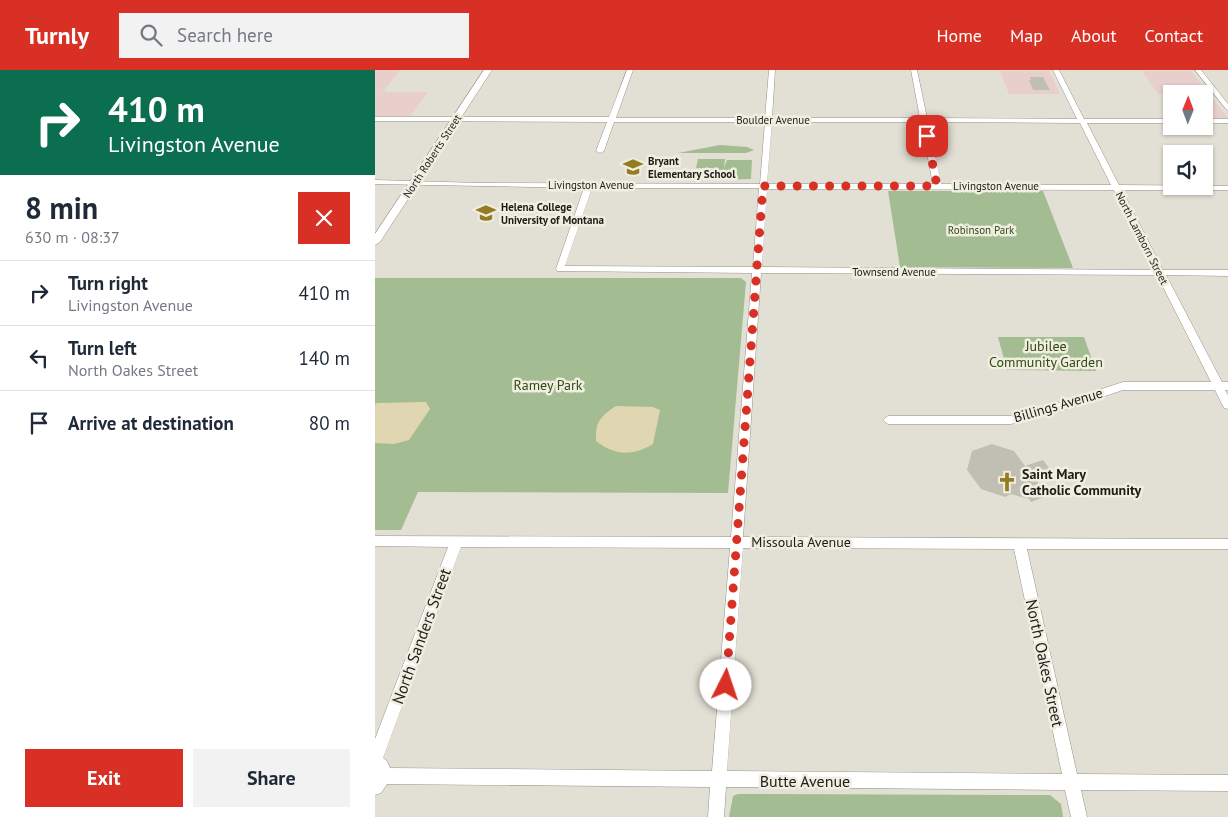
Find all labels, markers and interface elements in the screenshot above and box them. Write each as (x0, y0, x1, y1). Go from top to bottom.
search box (119, 13, 469, 58)
text: Turnly (25, 20, 89, 51)
icon: search (137, 21, 165, 49)
text: Search here (177, 23, 273, 47)
text: Home (936, 24, 982, 47)
text: Map (1010, 24, 1043, 47)
text: About (1071, 24, 1117, 47)
text: Contact (1145, 24, 1203, 47)
north arrow (1163, 85, 1213, 135)
map controls (1163, 85, 1213, 195)
text: 410 m (108, 86, 205, 132)
icon: right (25, 90, 90, 155)
street label: North Roberts Street (400, 111, 464, 200)
street label: Boulder Avenue (736, 113, 810, 127)
pin (906, 115, 948, 157)
icon: arrive (913, 122, 941, 150)
text: Livingston Avenue (108, 130, 280, 158)
button: sound (1163, 145, 1213, 195)
place label: Bryant Elementary School (648, 154, 736, 181)
school or university icon: Bryant Elementary School (622, 156, 644, 178)
street label: Livingston Avenue (548, 178, 634, 192)
street label: Livingston Avenue (953, 179, 1039, 193)
text: 8 min (25, 188, 98, 227)
street label: North Lamborn Street (1112, 189, 1172, 287)
button: close (298, 192, 350, 244)
place label: Helena College University of Montana (501, 200, 604, 227)
school or university icon: Helena College University of Montana (475, 202, 497, 224)
park label: Robinson Park (948, 223, 1015, 237)
text: 630 m · 08:37 (25, 227, 120, 247)
street label: Townsend Avenue (852, 265, 936, 279)
text: Turn right (68, 271, 148, 295)
icon: right (25, 279, 53, 307)
text: 410 m (298, 281, 350, 305)
text: Livingston Avenue (68, 295, 193, 315)
text: Turn left (68, 336, 137, 360)
park label: Jubilee Community Garden (989, 337, 1103, 371)
icon: left (25, 344, 53, 372)
text: 140 m (298, 346, 350, 370)
text: North Oakes Street (68, 360, 198, 380)
park label: Ramey Park (514, 376, 583, 394)
street label: Billings Avenue (1011, 384, 1105, 426)
icon: arrive (25, 409, 53, 437)
text: Arrive at destination (68, 411, 234, 435)
text: 80 m (309, 411, 350, 435)
place label: Saint Mary Catholic Community (1022, 465, 1141, 499)
church icon: Saint Mary Catholic Community (996, 471, 1018, 493)
street label: Missoula Avenue (751, 533, 851, 551)
street label: North Sanders Street (387, 565, 455, 707)
street label: North Oakes Street (1022, 597, 1068, 729)
position arrow (699, 658, 751, 710)
button: Exit (25, 749, 183, 807)
button: Share (193, 749, 350, 807)
street label: Butte Avenue (760, 771, 850, 791)

